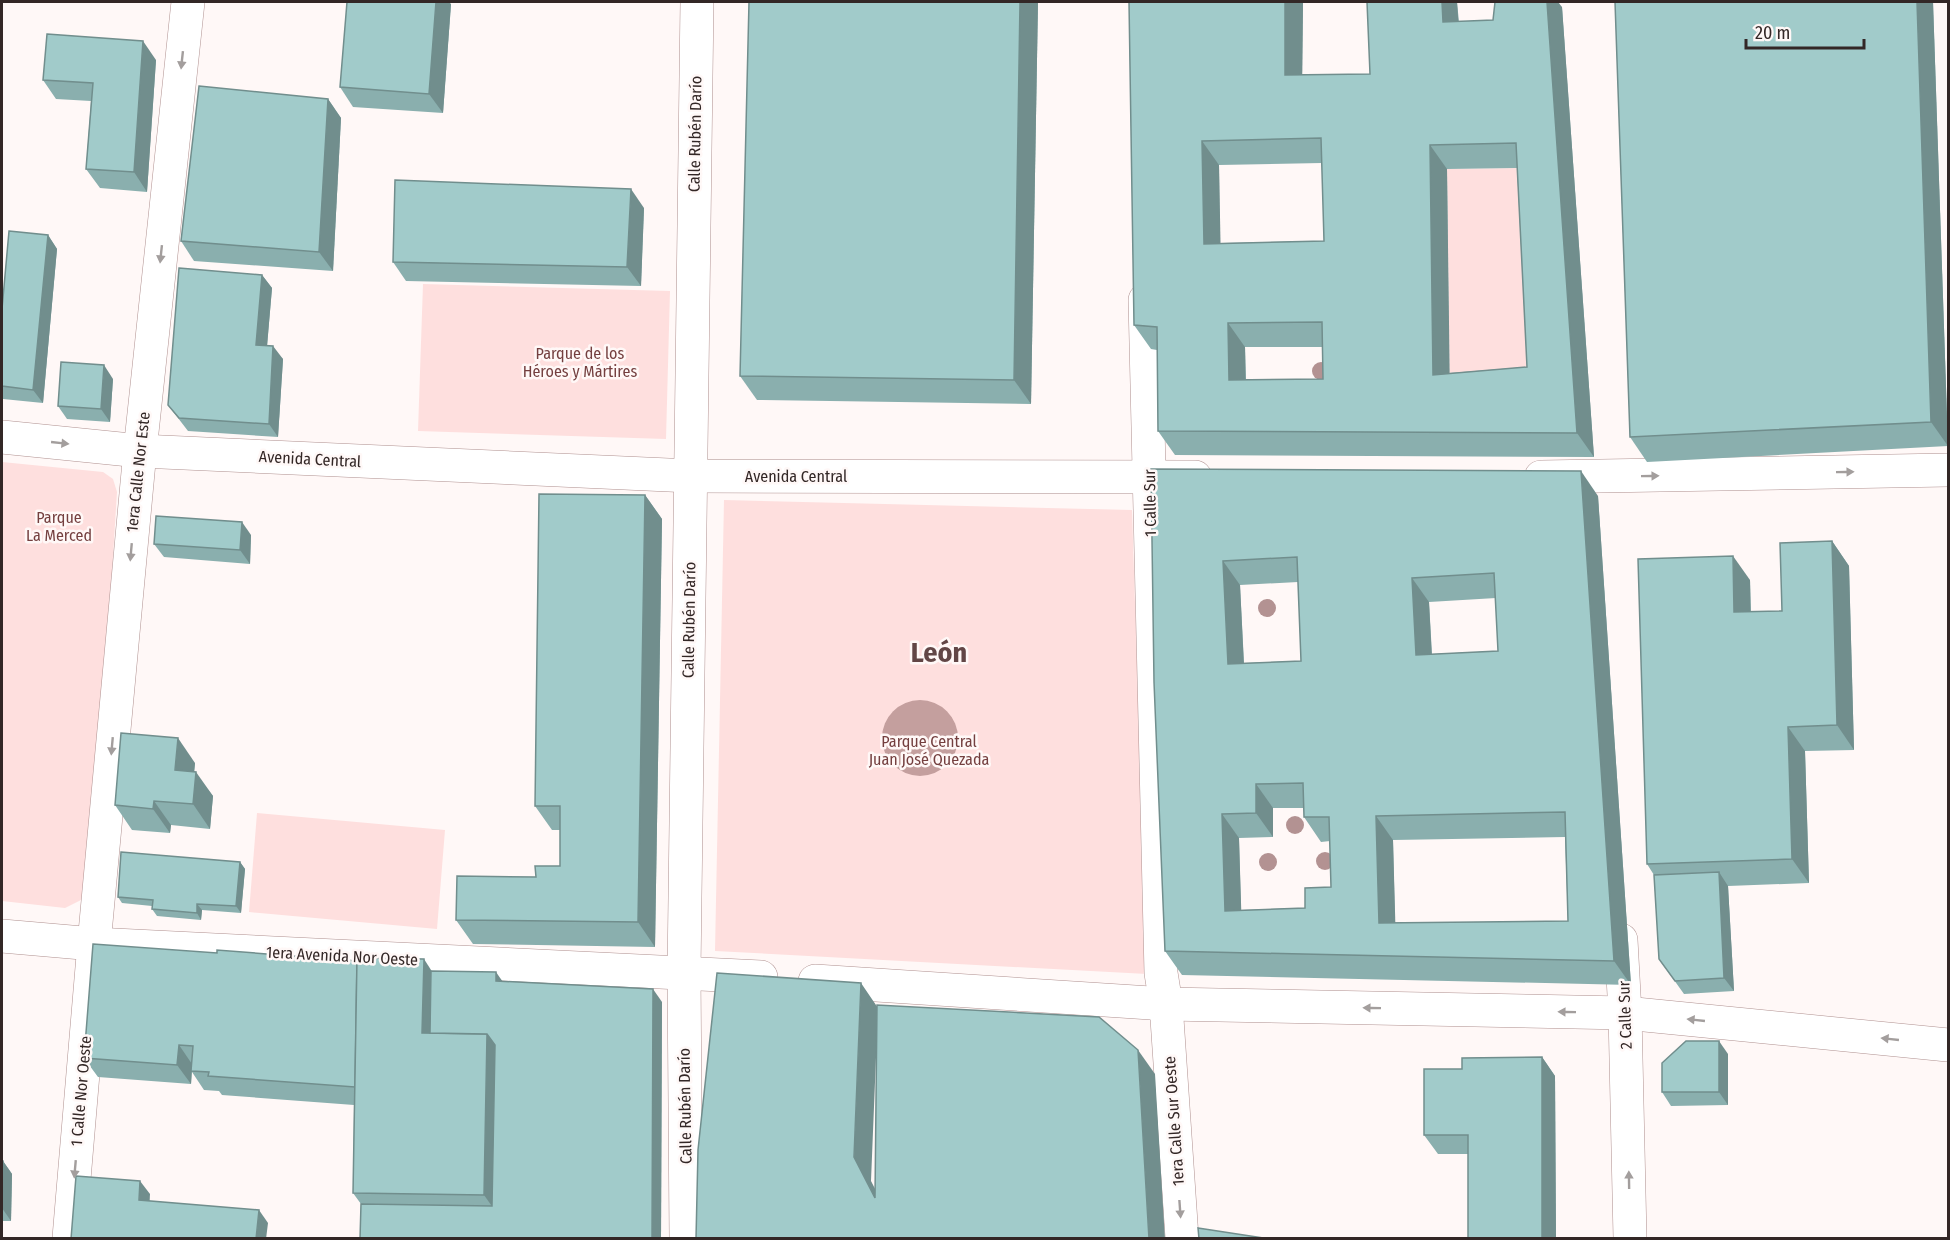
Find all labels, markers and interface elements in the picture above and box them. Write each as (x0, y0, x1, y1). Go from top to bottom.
scale bar (1746, 12, 1864, 50)
text: 20 m (1755, 22, 1790, 44)
one-way arrow (177, 50, 187, 69)
street label: Calle Rubén Darío (684, 76, 706, 192)
one-way arrow (156, 244, 166, 263)
park label: Parque de los Héroes y Mártires (523, 344, 637, 381)
street label: 1era Calle Nor Este (122, 411, 154, 533)
one-way arrow (50, 438, 69, 448)
street label: Avenida Central (258, 447, 362, 471)
street label: Avenida Central (745, 467, 847, 486)
one-way arrow (1836, 467, 1855, 477)
street label: 1 Calle Sur (1140, 469, 1160, 537)
one-way arrow (1641, 471, 1660, 481)
park label: Parque La Merced (26, 508, 92, 545)
one-way arrow (126, 543, 136, 562)
street label: Calle Rubén Darío (678, 562, 700, 678)
district label: León (911, 636, 967, 669)
park label: Parque Central Juan José Quezada (869, 732, 989, 769)
one-way arrow (107, 737, 117, 756)
street label: 1era Avenida Nor Oeste (266, 943, 418, 969)
street label: 2 Calle Sur (1614, 980, 1636, 1050)
one-way arrow (1363, 1004, 1382, 1013)
one-way arrow (1557, 1008, 1576, 1017)
one-way arrow (1687, 1015, 1706, 1025)
one-way arrow (1881, 1034, 1900, 1044)
street label: 1 Calle Nor Oeste (67, 1035, 95, 1147)
street label: Calle Rubén Darío (674, 1048, 696, 1164)
street label: 1era Calle Sur Oeste (1160, 1055, 1188, 1186)
one-way arrow (70, 1160, 80, 1179)
one-way arrow (1624, 1171, 1634, 1190)
one-way arrow (1176, 1200, 1185, 1219)

